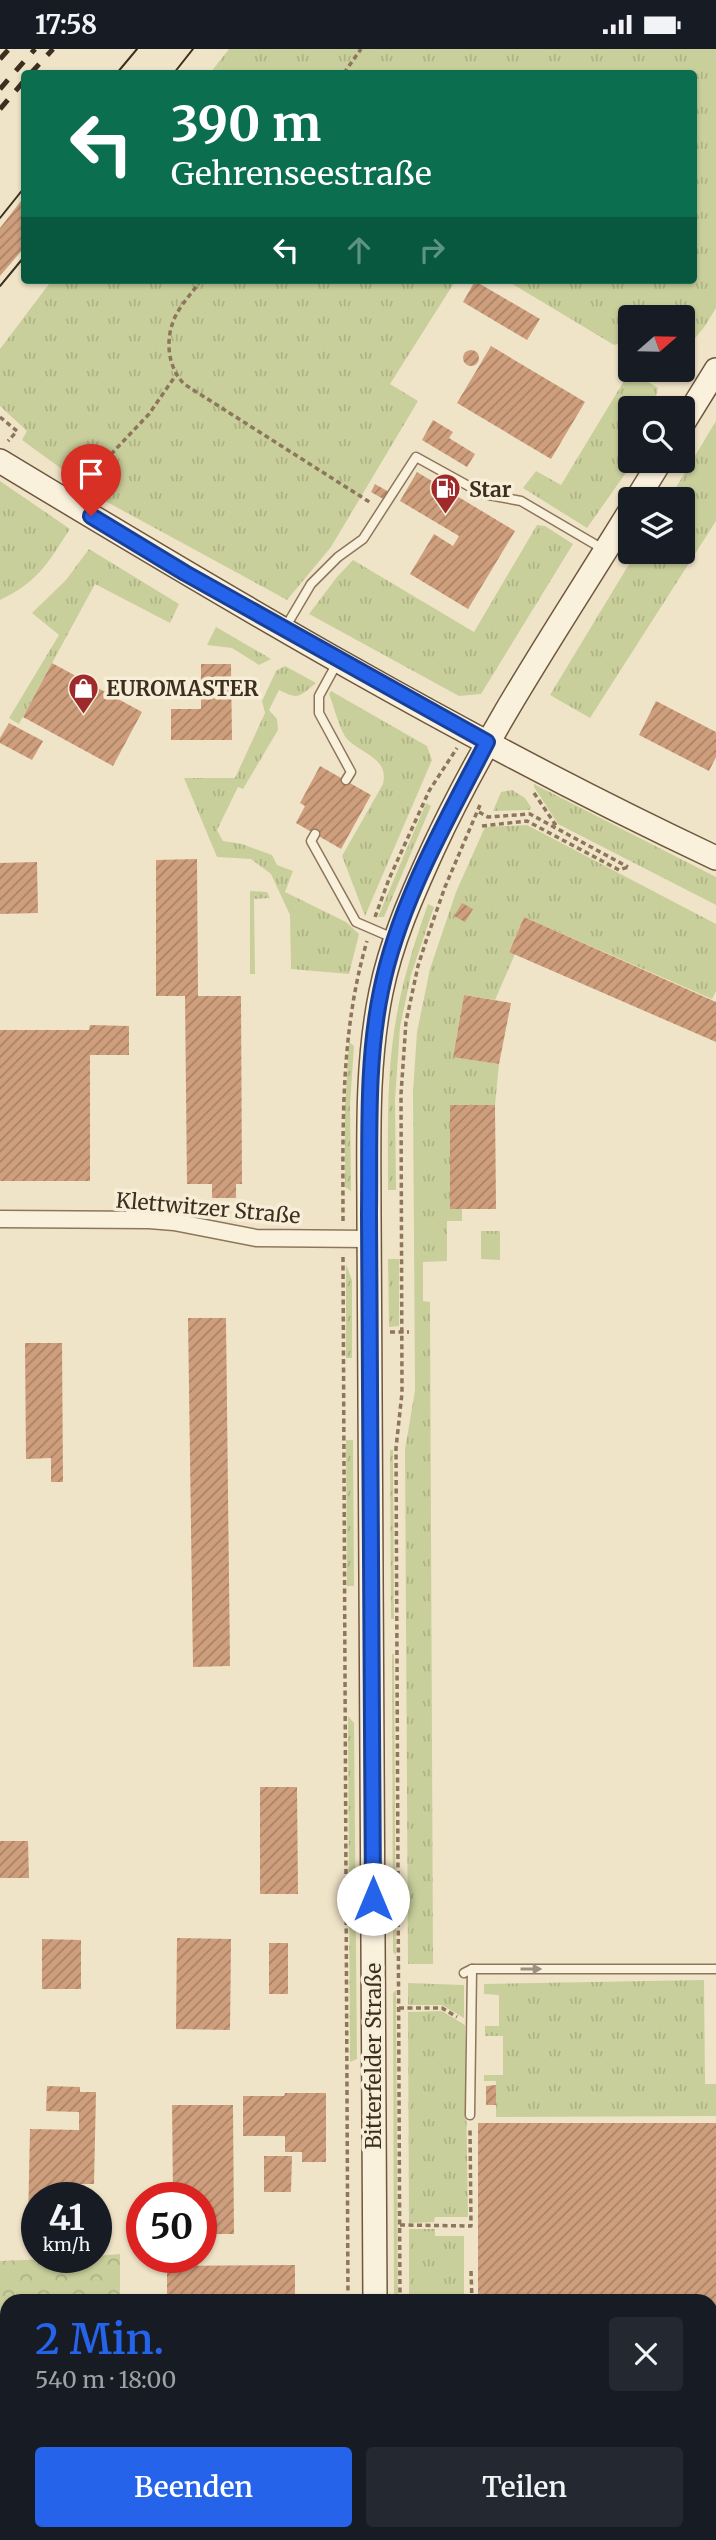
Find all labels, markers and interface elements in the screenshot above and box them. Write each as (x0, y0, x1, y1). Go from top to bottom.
text: 17:58 (35, 8, 97, 41)
text: 390 m (171, 93, 321, 154)
icon: left (56, 98, 147, 189)
text: Gehrenseestraße (171, 154, 432, 194)
icon: left (267, 231, 305, 269)
icon: ahead (340, 231, 378, 269)
icon: right (413, 231, 451, 269)
north arrow (618, 305, 695, 381)
map controls (618, 305, 695, 564)
button: search (618, 396, 695, 473)
pin (61, 444, 121, 516)
icon: arrive (72, 455, 110, 493)
fuel station icon: Star (429, 472, 463, 516)
place label: Star (469, 476, 512, 503)
button: layers (618, 487, 695, 564)
shop icon: EUROMASTER (66, 671, 100, 715)
place label: EUROMASTER (106, 675, 259, 702)
street label: Klettwitzer Straße (115, 1186, 301, 1230)
position arrow (336, 1862, 410, 1936)
street label: Bitterfelder Straße (360, 1963, 387, 2149)
one-way arrow (520, 1963, 542, 1975)
speed limit sign: 50 (126, 2182, 217, 2273)
text: 41 (48, 2196, 85, 2240)
text: km/h (43, 2233, 90, 2256)
text: 2 Min. (35, 2313, 164, 2365)
button: close (609, 2317, 683, 2391)
text: 540 m · 18:00 (35, 2365, 176, 2394)
button: Beenden (35, 2447, 352, 2527)
button: Teilen (366, 2447, 683, 2527)

